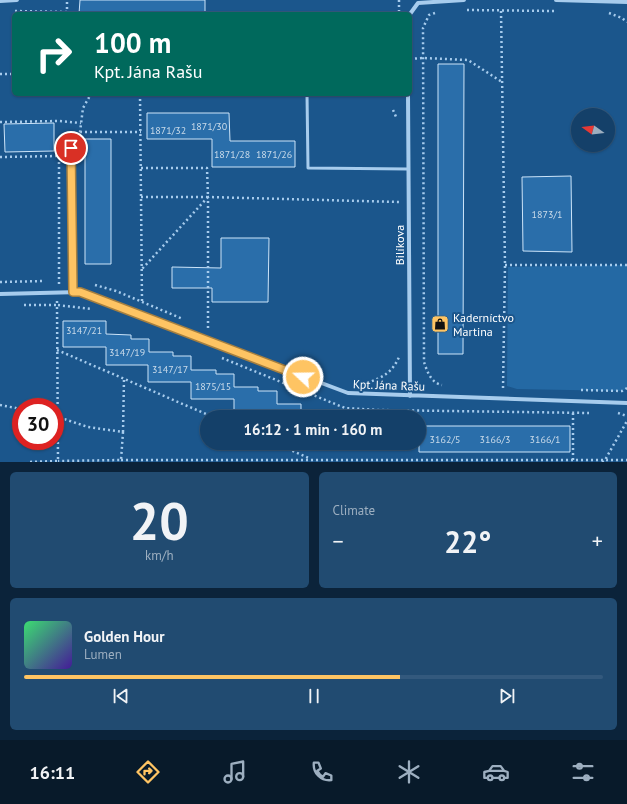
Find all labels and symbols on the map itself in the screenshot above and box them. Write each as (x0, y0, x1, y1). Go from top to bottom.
north arrow (571, 108, 615, 152)
house number: 1871/30 (191, 120, 228, 133)
house number: 1871/32 (150, 124, 186, 137)
pin (54, 131, 88, 165)
house number: 1871/28 (214, 148, 250, 161)
house number: 1871/26 (256, 148, 292, 161)
house number: 1873/1 (532, 208, 562, 221)
street label: Bilíkova (392, 225, 407, 265)
place label: Kaderníctvo Martina (453, 310, 514, 339)
shop icon: Kaderníctvo Martina (430, 314, 450, 334)
house number: 3147/21 (66, 324, 102, 337)
house number: 3147/19 (109, 346, 145, 359)
position arrow (282, 356, 324, 398)
house number: 3147/17 (152, 363, 188, 376)
street label: Kpt. Jána Rašu (353, 376, 425, 394)
house number: 1875/15 (195, 380, 231, 393)
speed limit sign: 30 (12, 398, 64, 450)
house number: 3162/5 (430, 433, 460, 446)
house number: 3166/3 (480, 433, 510, 446)
house number: 3166/1 (530, 433, 560, 446)

